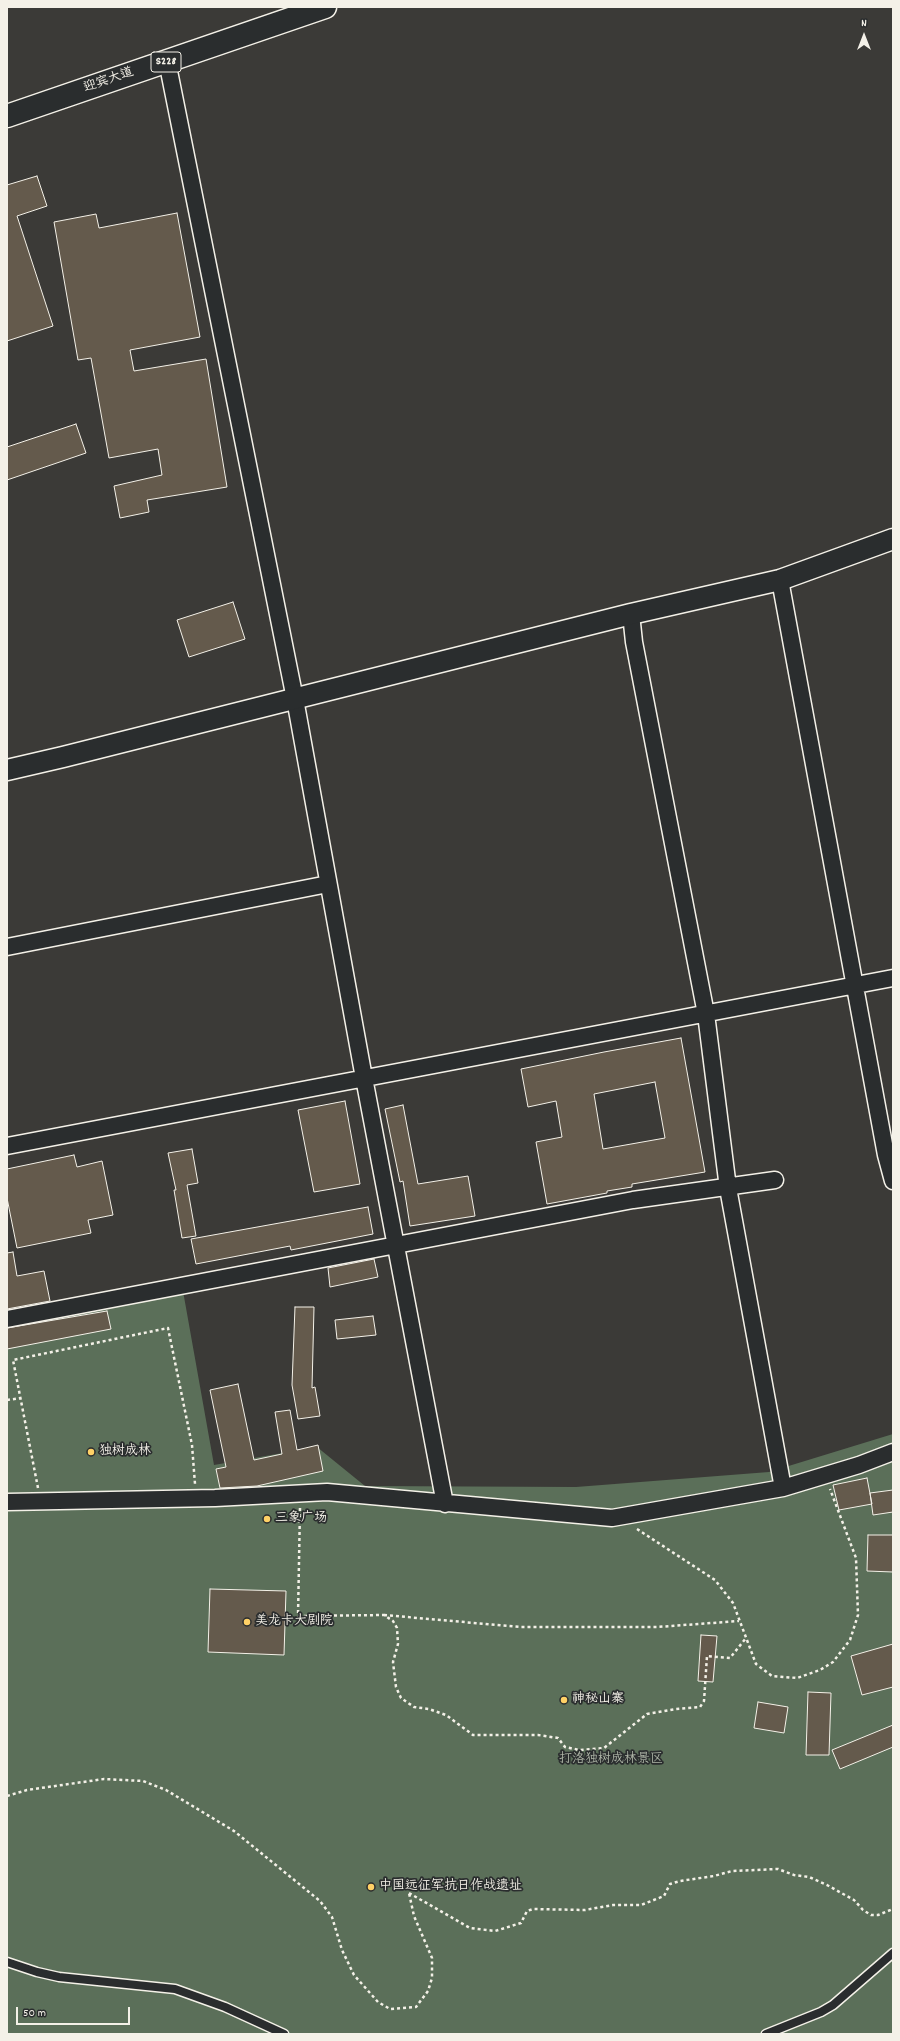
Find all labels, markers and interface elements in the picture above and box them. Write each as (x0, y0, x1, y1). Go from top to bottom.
north arrow (844, 16, 884, 56)
text: N (861, 16, 867, 32)
road number: S228 (151, 52, 181, 72)
street label: 迎宾大道 (82, 65, 136, 97)
place label: 独树成林 (99, 1444, 151, 1460)
marker: 独树成林 (86, 1447, 96, 1457)
place label: 三象广场 (275, 1511, 327, 1527)
marker: 三象广场 (262, 1514, 272, 1524)
place label: 美龙卡大剧院 (255, 1614, 333, 1630)
marker: 美龙卡大剧院 (242, 1617, 252, 1627)
place label: 神秘山寨 (572, 1692, 624, 1708)
marker: 神秘山寨 (559, 1695, 569, 1705)
park label: 打洛独树成林景区 (559, 1752, 663, 1768)
place label: 中国远征军抗日作战遗址 (379, 1879, 522, 1895)
marker: 中国远征军抗日作战遗址 (366, 1882, 376, 1892)
scale bar (18, 1999, 132, 2025)
text: 50 m (23, 2005, 46, 2022)

